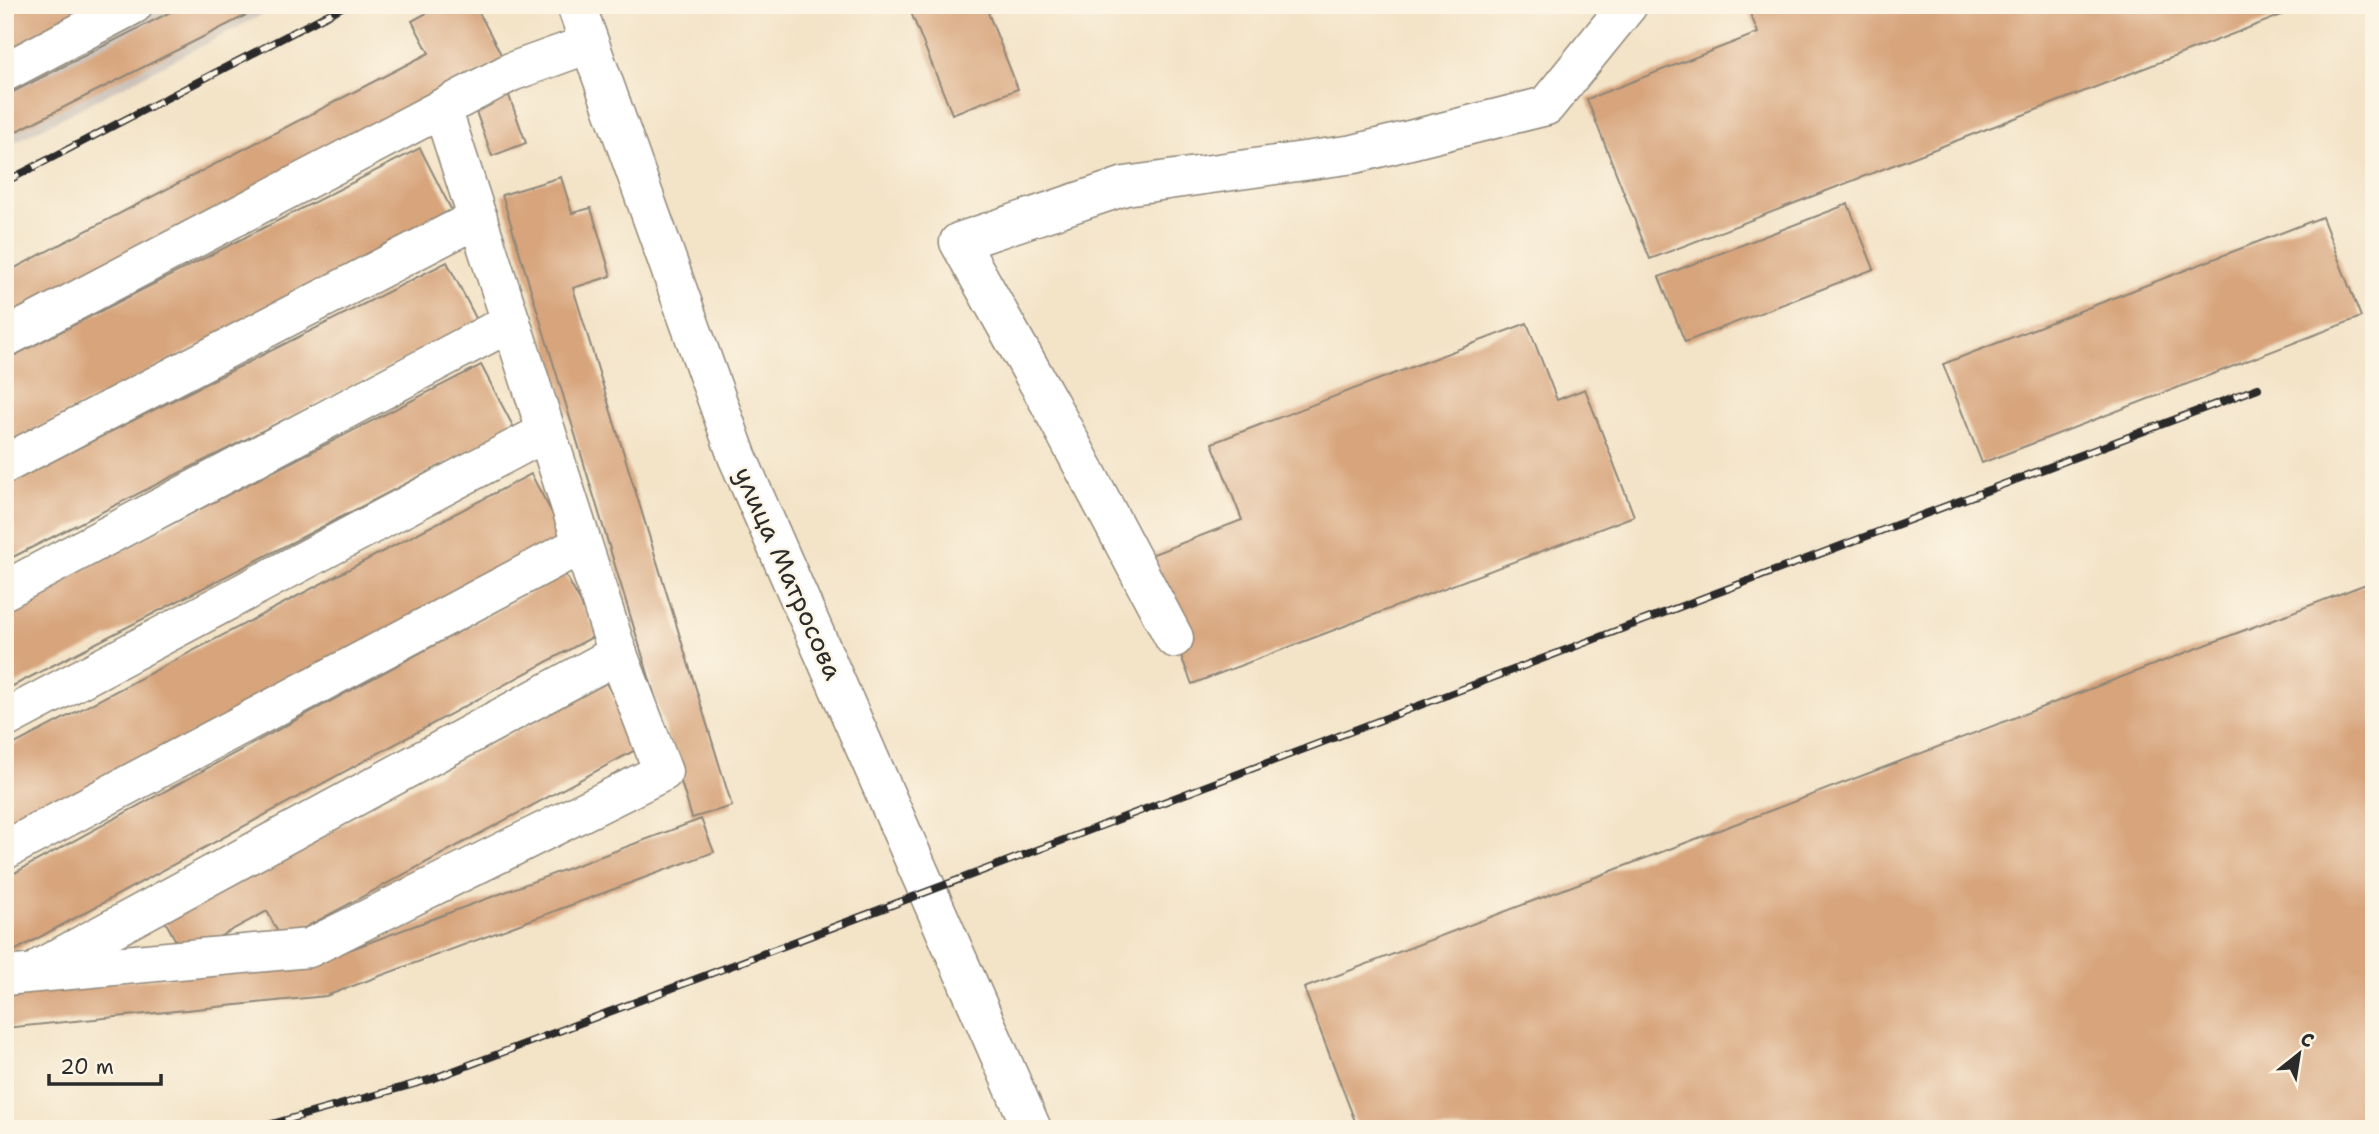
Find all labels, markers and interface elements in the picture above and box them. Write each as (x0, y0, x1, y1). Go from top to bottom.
street label: улица Матросова (726, 461, 852, 685)
north arrow (2264, 1018, 2334, 1088)
text: С (2296, 1026, 2319, 1053)
scale bar (49, 1043, 161, 1087)
text: 20 m (60, 1053, 114, 1081)

